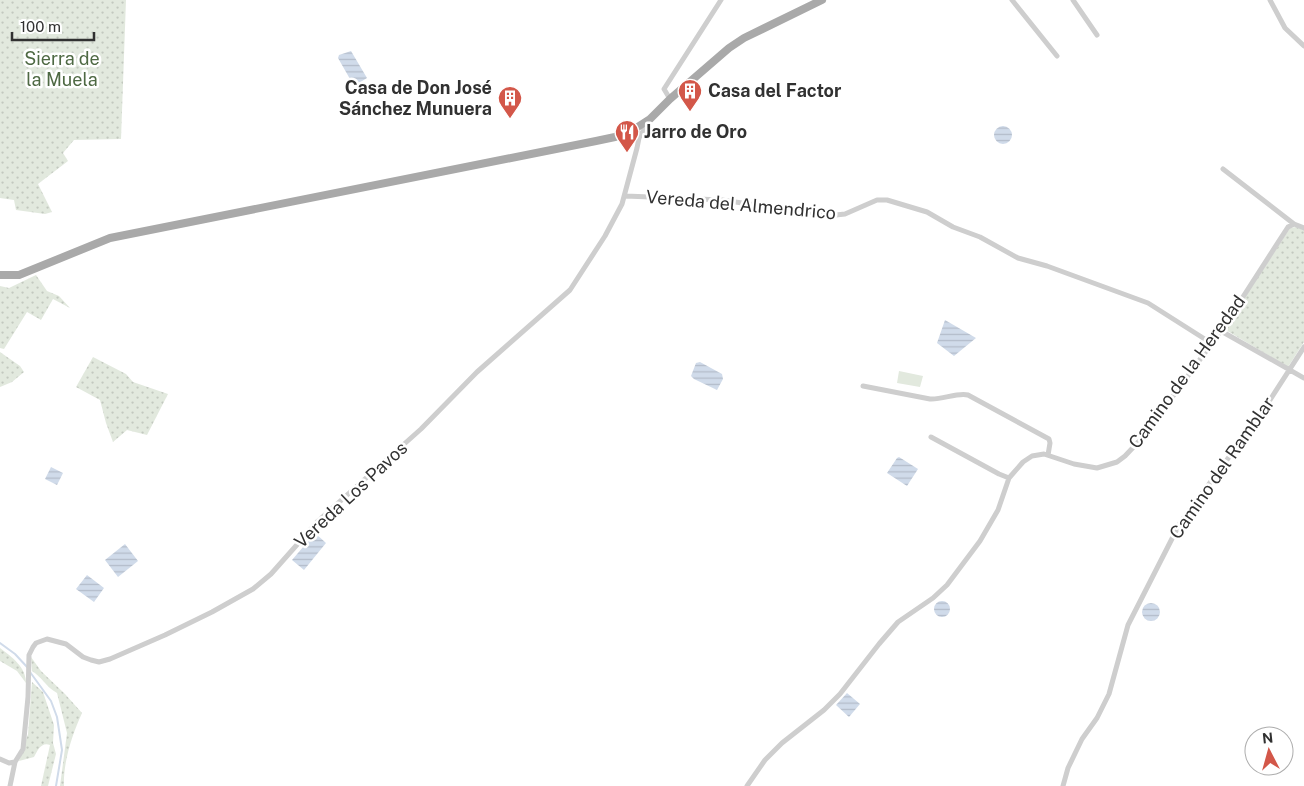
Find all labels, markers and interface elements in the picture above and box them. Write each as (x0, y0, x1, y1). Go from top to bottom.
scale bar (12, 10, 95, 42)
text: 100 m (20, 18, 61, 35)
park label: Sierra de la Muela (24, 48, 100, 90)
place label: Casa de Don José Sánchez Munuera (339, 77, 492, 119)
building icon: Casa del Factor (677, 78, 703, 112)
place label: Casa del Factor (708, 80, 842, 101)
building icon: Casa de Don José Sánchez Munuera (497, 85, 523, 119)
restaurant icon: Jarro de Oro (614, 119, 640, 153)
place label: Jarro de Oro (644, 121, 747, 142)
street label: Vereda del Almendrico (645, 186, 837, 223)
street label: Camino de la Heredad (1124, 291, 1249, 452)
street label: Camino del Ramblar (1165, 393, 1278, 543)
street label: Vereda Los Pavos (290, 437, 411, 552)
north arrow (1244, 726, 1294, 776)
text: N (1261, 730, 1274, 747)

